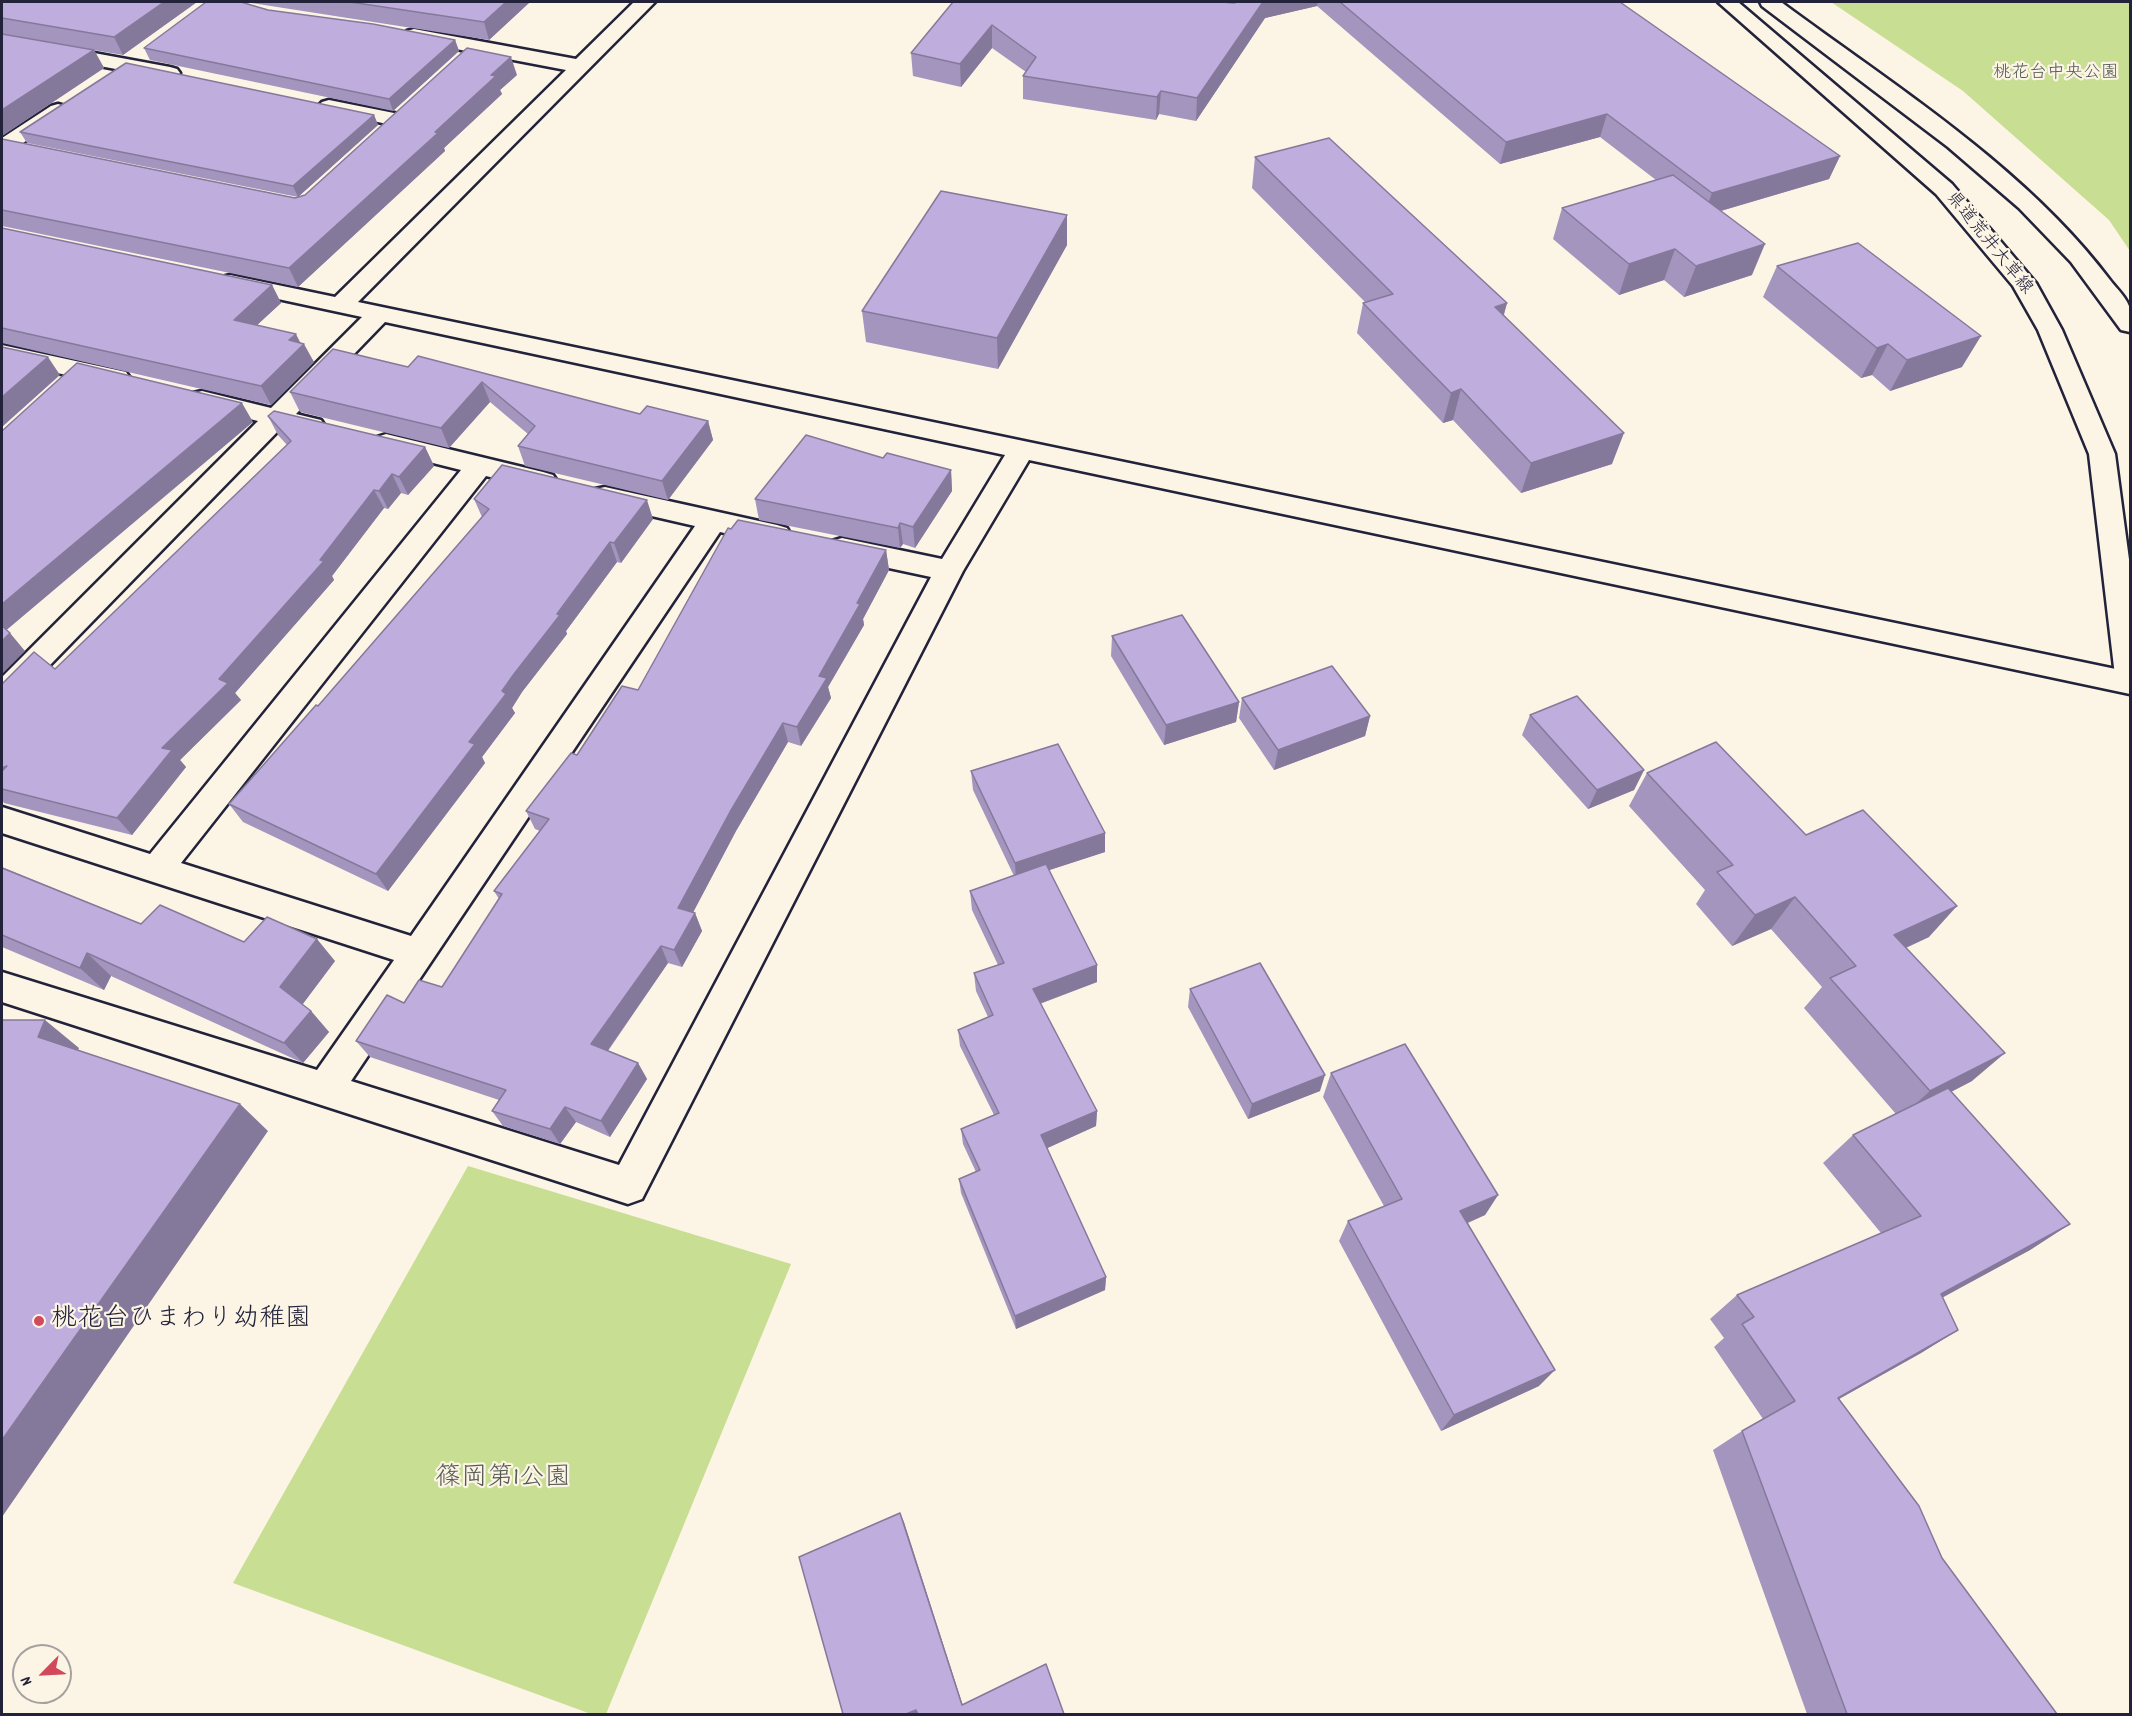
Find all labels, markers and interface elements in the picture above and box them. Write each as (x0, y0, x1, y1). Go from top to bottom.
park label: 桃花台中央公園 (1993, 64, 2119, 86)
street label: 県道荒井大草線 (1940, 188, 2036, 300)
place label: 桃花台ひまわり幼稚園 (51, 1305, 311, 1337)
marker: 桃花台ひまわり幼稚園 (32, 1314, 46, 1328)
park label: 篠岡第1公園 (435, 1464, 571, 1496)
north arrow (12, 1644, 72, 1704)
text: N (15, 1672, 39, 1689)

